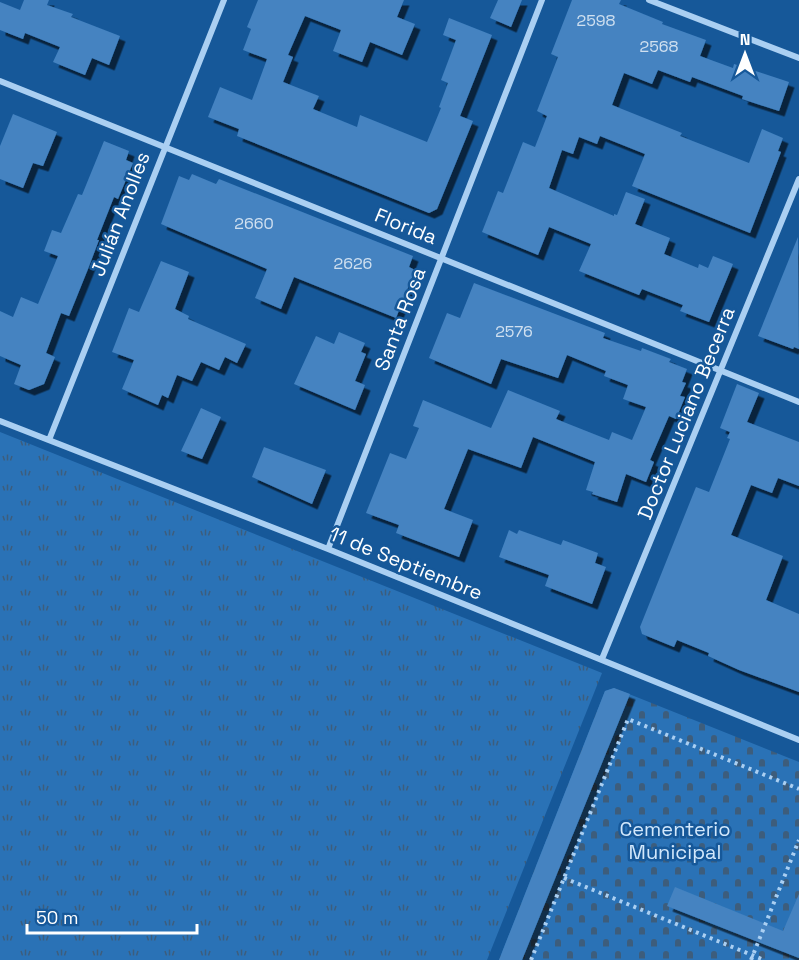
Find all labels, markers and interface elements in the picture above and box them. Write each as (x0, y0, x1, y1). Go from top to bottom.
house number: 2598 (577, 10, 616, 31)
north arrow (715, 24, 775, 84)
text: N (740, 29, 750, 50)
house number: 2568 (640, 36, 679, 57)
street label: Julián Anolles (84, 148, 156, 280)
street label: Florida (371, 202, 441, 250)
house number: 2660 (234, 213, 274, 234)
house number: 2626 (334, 253, 372, 274)
street label: Santa Rosa (368, 264, 432, 374)
street label: Doctor Luciano Becerra (631, 303, 741, 523)
house number: 2576 (495, 321, 533, 342)
street label: 11 de Septiembre (325, 520, 487, 606)
park label: Cementerio Municipal (619, 816, 731, 865)
scale bar (27, 897, 196, 935)
text: 50 m (36, 906, 78, 929)

